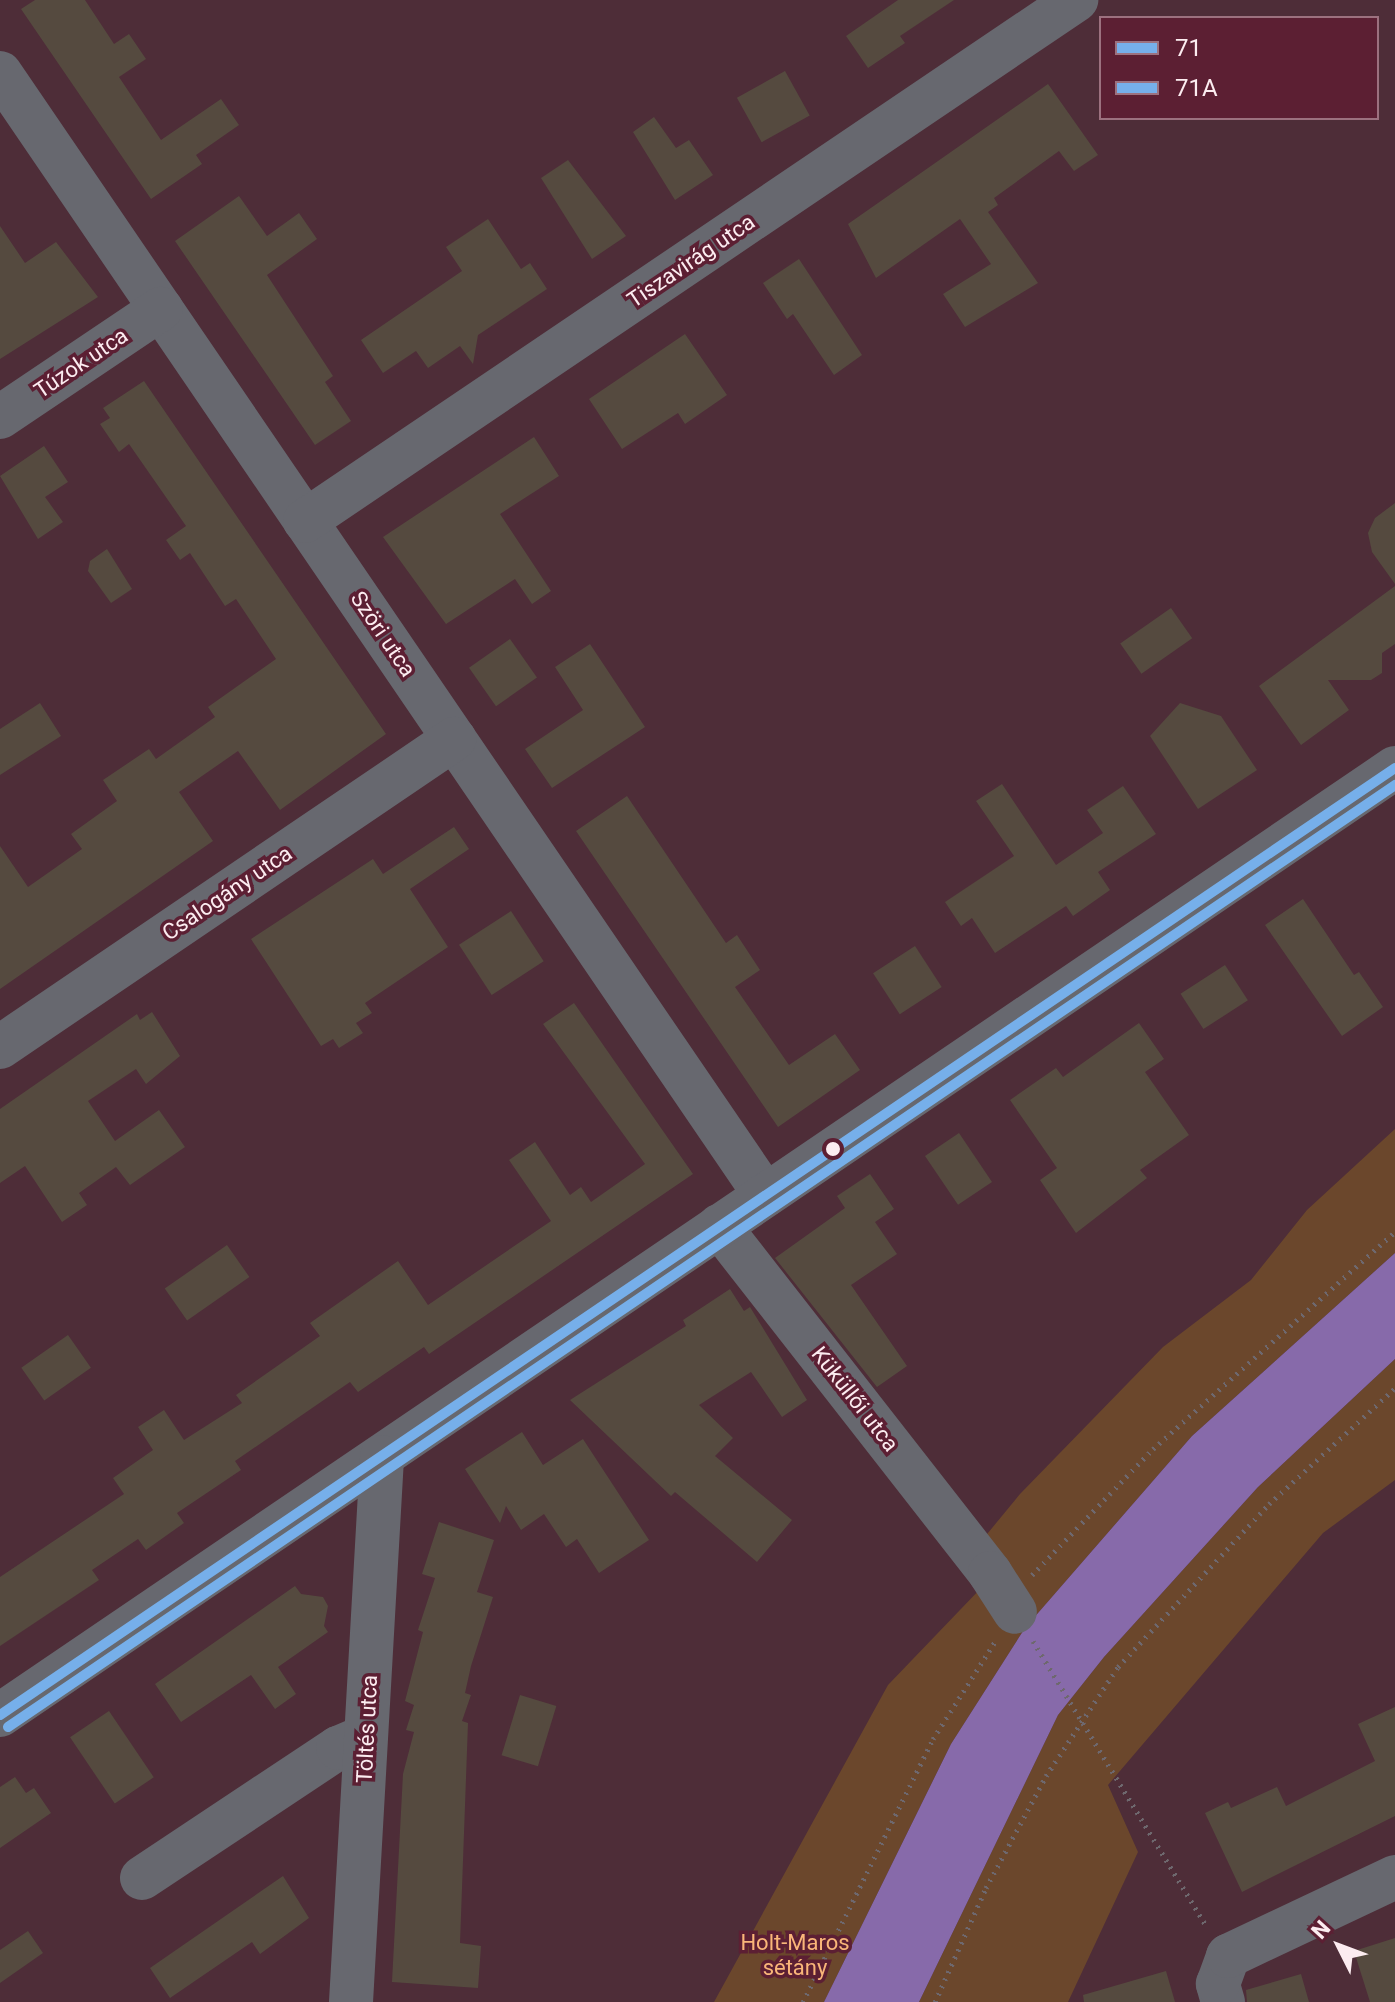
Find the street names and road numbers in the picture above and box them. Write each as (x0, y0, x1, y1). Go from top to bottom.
street label: Tiszavirág utca (622, 209, 760, 313)
street label: Túzok utca (29, 322, 133, 404)
street label: Szöri utca (345, 586, 421, 682)
street label: Csalogány utca (157, 840, 297, 946)
street label: Küküllői utca (806, 1341, 904, 1457)
street label: Töltés utca (351, 1674, 383, 1784)

